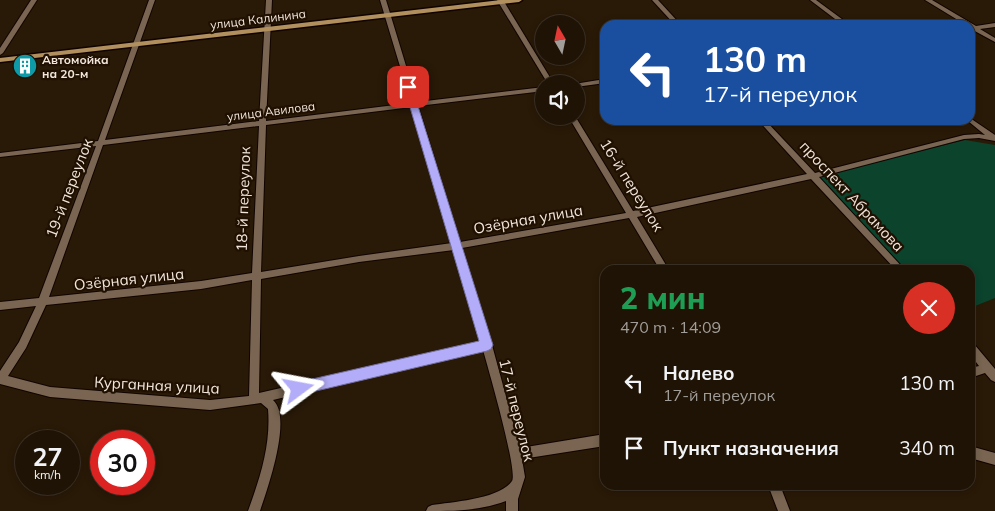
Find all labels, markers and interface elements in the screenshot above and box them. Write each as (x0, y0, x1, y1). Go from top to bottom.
street label: улица Калинина (209, 6, 307, 32)
north arrow (535, 15, 585, 65)
map controls (535, 15, 585, 125)
text: 130 m (703, 37, 807, 81)
icon: left (620, 40, 685, 105)
place label: Автомойка на 20-м (42, 52, 109, 81)
building icon: Автомойка на 20-м (12, 53, 38, 79)
pin (387, 66, 429, 108)
icon: arrive (394, 73, 422, 101)
button: sound (535, 75, 585, 125)
text: 17-й переулок (703, 80, 857, 108)
street label: улица Авилова (226, 98, 316, 124)
street label: 19-й переулок (41, 135, 97, 240)
street label: 16-й переулок (596, 135, 668, 235)
street label: проспект Абрамова (796, 137, 908, 255)
street label: 18-й переулок (232, 145, 254, 252)
street label: Озёрная улица (472, 200, 584, 238)
street label: Озёрная улица (73, 264, 185, 294)
text: 2 мин (620, 279, 706, 317)
button: close (903, 282, 955, 334)
text: 470 m · 14:09 (620, 317, 721, 337)
street label: 17-й переулок (495, 357, 539, 464)
text: Налево (663, 361, 735, 385)
position arrow (272, 362, 324, 414)
icon: left (620, 369, 648, 397)
text: 130 m (899, 371, 955, 395)
street label: Курганная улица (94, 372, 220, 398)
text: 17-й переулок (663, 385, 775, 405)
speed limit sign: 30 (90, 430, 155, 495)
icon: arrive (620, 434, 648, 462)
text: Пункт назначения (663, 436, 839, 460)
text: 340 m (899, 436, 955, 460)
text: 27 (32, 441, 63, 472)
text: km/h (34, 467, 61, 482)

